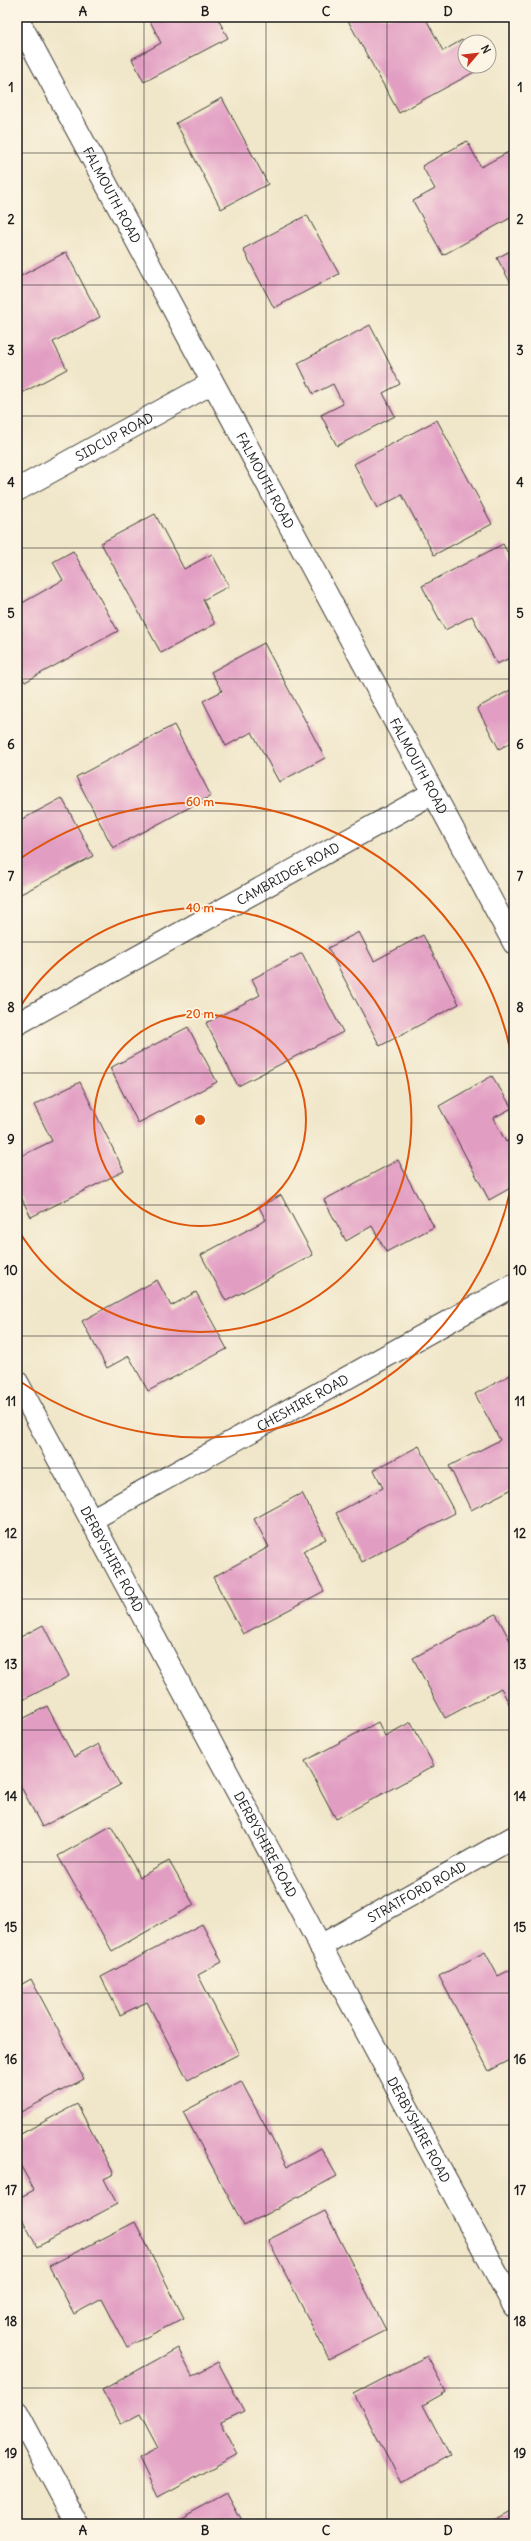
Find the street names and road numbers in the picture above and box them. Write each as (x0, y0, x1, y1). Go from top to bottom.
street label: FALMOUTH ROAD (79, 144, 144, 246)
street label: SIDCUP ROAD (73, 409, 156, 465)
street label: FALMOUTH ROAD (232, 430, 298, 532)
street label: FALMOUTH ROAD (386, 715, 451, 817)
street label: CAMBRIDGE ROAD (234, 839, 343, 909)
street label: CHESHIRE ROAD (254, 1371, 352, 1435)
street label: DERBYSHIRE ROAD (76, 1503, 147, 1615)
street label: DERBYSHIRE ROAD (230, 1789, 301, 1901)
street label: STRATFORD ROAD (365, 1858, 469, 1927)
street label: DERBYSHIRE ROAD (383, 2074, 454, 2186)

